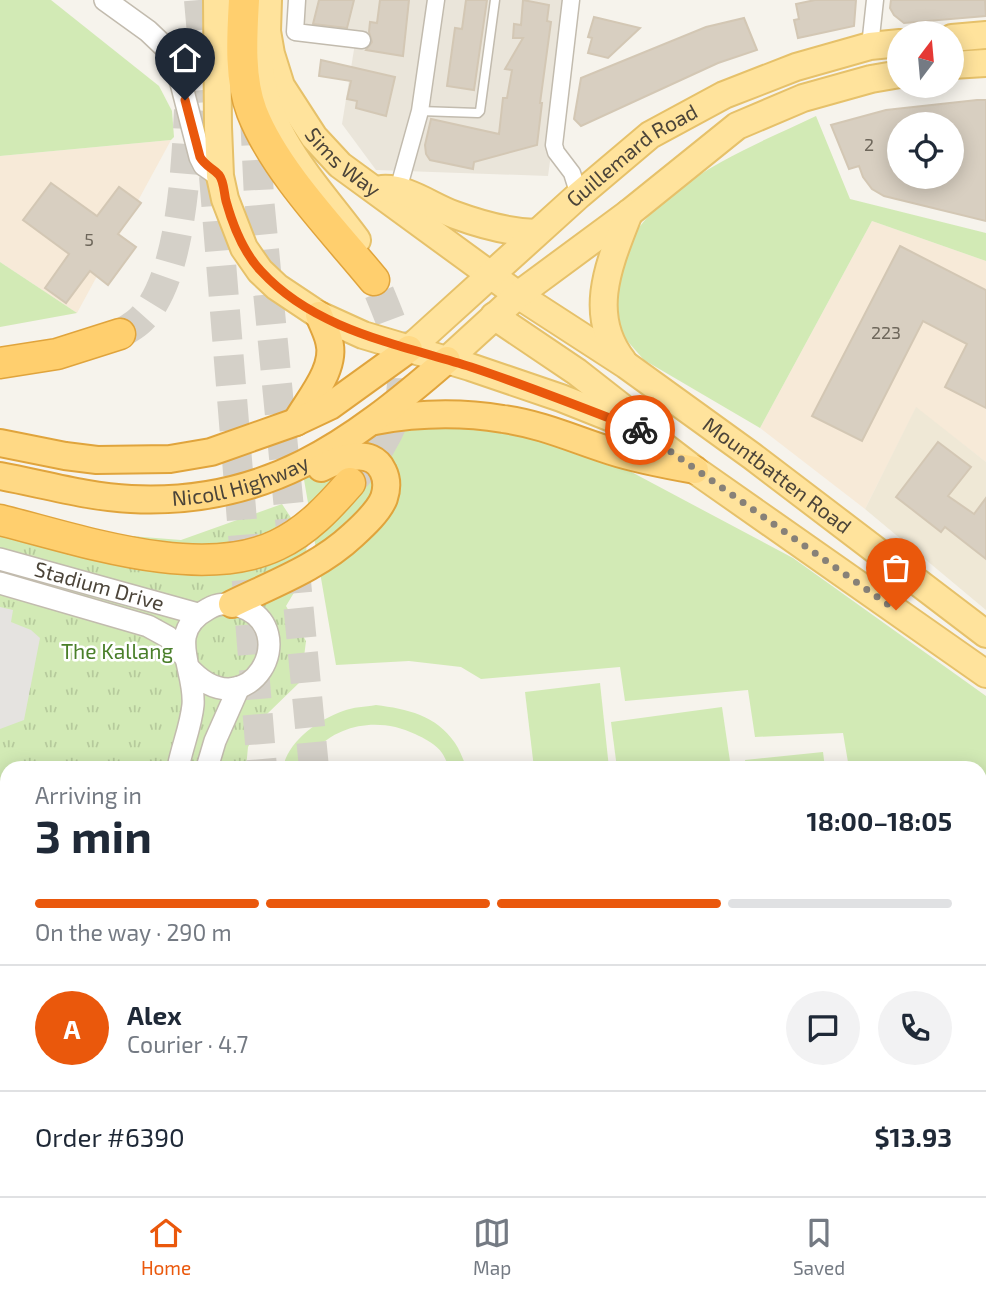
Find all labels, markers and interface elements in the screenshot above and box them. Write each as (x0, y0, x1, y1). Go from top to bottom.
north arrow (887, 21, 964, 98)
map controls (887, 21, 964, 189)
pin (155, 28, 215, 100)
icon: home (166, 39, 204, 77)
street label: Guillemard Road (561, 98, 701, 211)
button: locate (887, 112, 964, 189)
street label: Sims Way (300, 123, 386, 201)
house number: 2 (864, 133, 874, 155)
house number: 5 (84, 228, 94, 250)
house number: 223 (871, 321, 901, 343)
courier (605, 395, 675, 465)
icon: bike (621, 411, 659, 449)
street label: Mountbatten Road (699, 411, 857, 538)
street label: Nicoll Highway (171, 449, 313, 510)
pin (866, 538, 926, 610)
icon: bag (877, 549, 915, 587)
street label: Stadium Drive (32, 555, 167, 615)
park label: The Kallang (61, 638, 173, 663)
text: Arriving in (35, 781, 142, 809)
text: 18:00–18:05 (806, 805, 952, 836)
text: 3 min (35, 807, 152, 862)
text: On the way · 290 m (35, 918, 232, 946)
button: chat (786, 991, 860, 1065)
button: phone (878, 991, 952, 1065)
text: Alex (127, 999, 182, 1030)
text: A (64, 1013, 80, 1044)
text: Courier · 4.7 (127, 1030, 248, 1058)
text: Order #6390 (35, 1121, 185, 1152)
text: $13.93 (875, 1121, 952, 1152)
tab: Home (141, 1214, 191, 1279)
tab: Map (473, 1214, 511, 1279)
tab: Saved (793, 1214, 845, 1279)

